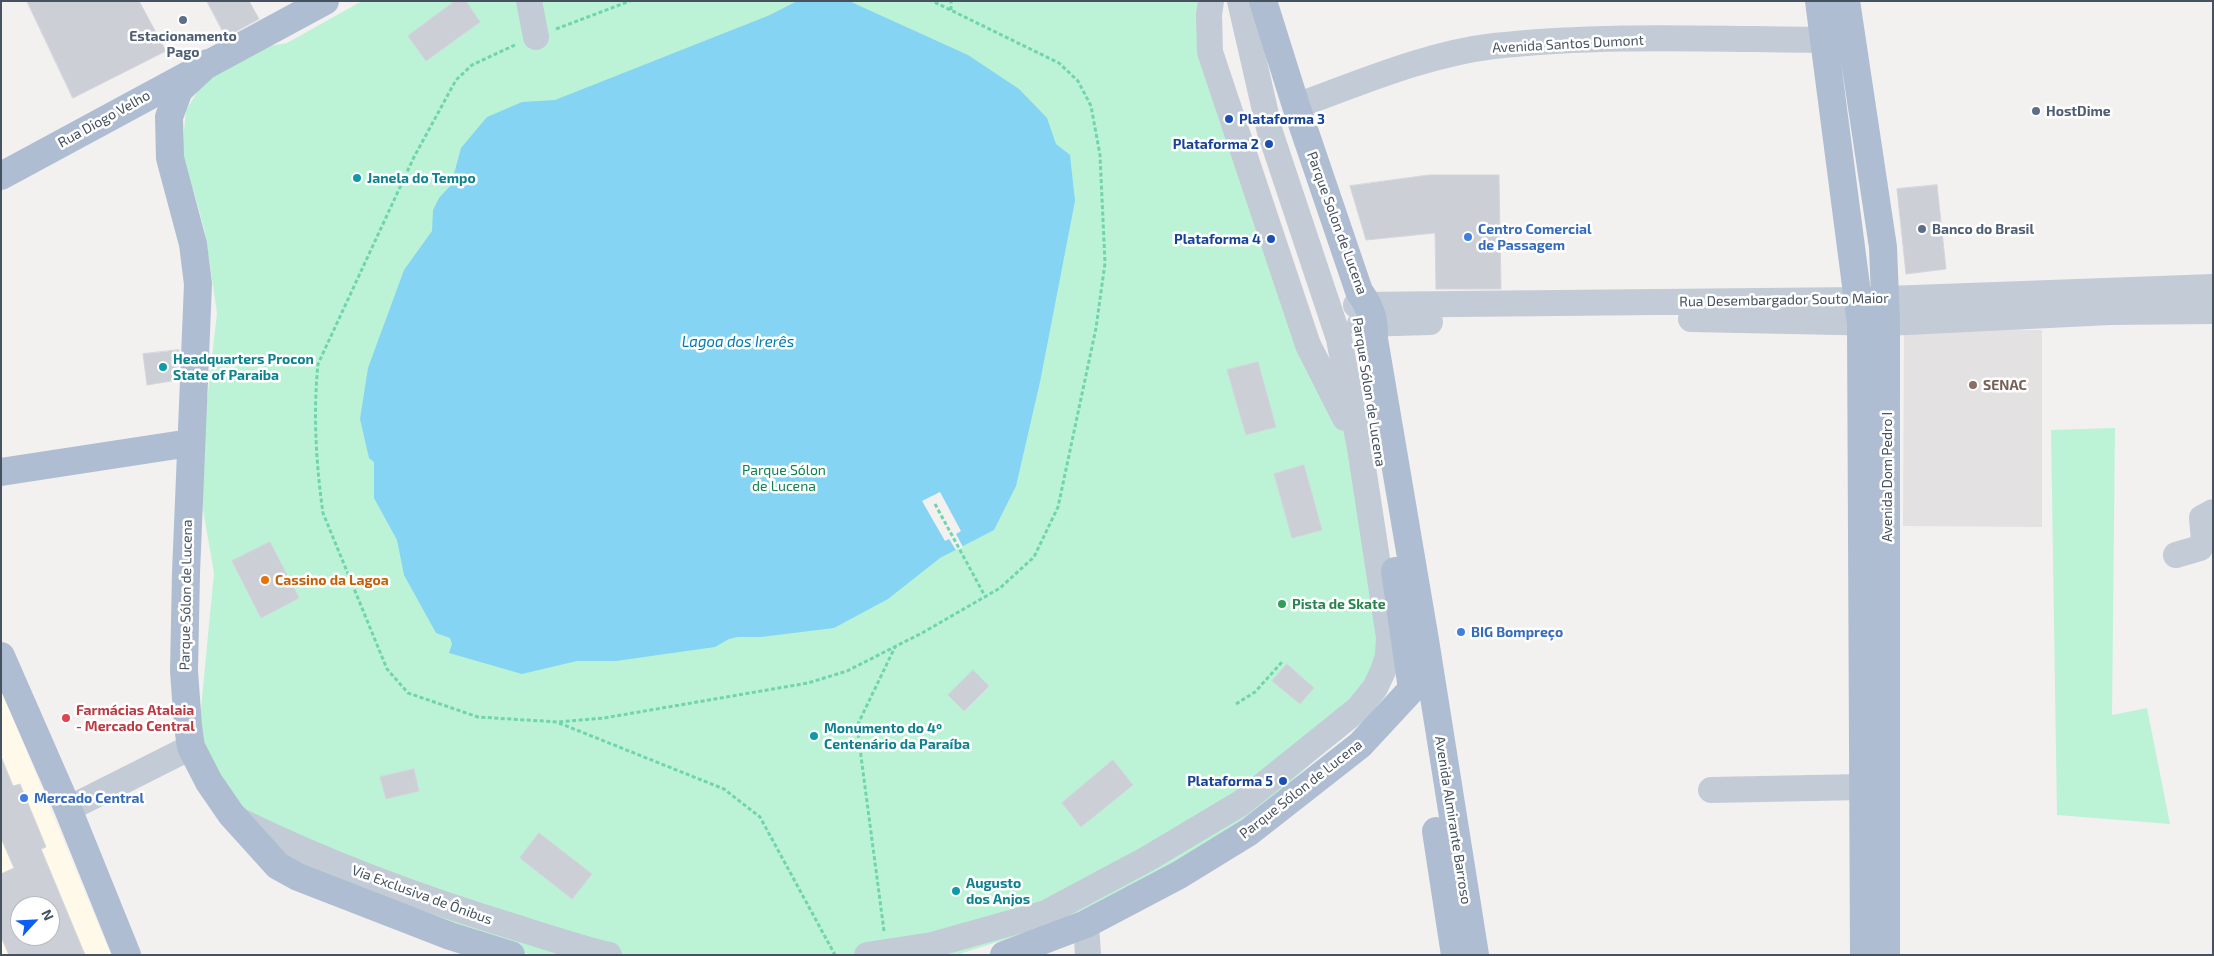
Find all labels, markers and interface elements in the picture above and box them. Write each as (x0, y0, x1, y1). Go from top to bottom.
marker: Estacionamento Pago (177, 14, 189, 26)
place label: Estacionamento Pago (129, 28, 237, 60)
street label: Avenida Santos Dumont (1492, 32, 1644, 56)
street label: Rua Diogo Velho (55, 87, 153, 151)
place label: HostDime (2046, 103, 2111, 119)
marker: HostDime (2030, 105, 2042, 117)
place label: Plataforma 3 (1239, 111, 1325, 127)
marker: Plataforma 3 (1223, 113, 1235, 125)
place label: Plataforma 2 (1173, 136, 1259, 152)
marker: Plataforma 2 (1263, 138, 1275, 150)
street label: Parque Solon de Lucena (1303, 149, 1371, 297)
place label: Janela do Tempo (367, 170, 476, 186)
marker: Janela do Tempo (351, 172, 363, 184)
place label: Centro Comercial de Passagem (1478, 221, 1592, 253)
place label: Banco do Brasil (1932, 221, 2034, 237)
marker: Banco do Brasil (1916, 223, 1928, 235)
place label: Plataforma 4 (1174, 231, 1261, 247)
marker: Centro Comercial de Passagem (1462, 231, 1474, 243)
marker: Plataforma 4 (1265, 233, 1277, 245)
street label: Rua Desembargador Souto Maior (1679, 290, 1889, 310)
street label: Parque Sólon de Lucena (1349, 316, 1389, 468)
water label: Lagoa dos Irerês (682, 333, 794, 351)
place label: Headquarters Procon State of Paraiba (173, 351, 314, 384)
marker: Headquarters Procon State of Paraiba (157, 361, 169, 373)
place label: SENAC (1983, 377, 2027, 393)
marker: SENAC (1967, 379, 1979, 391)
street label: Avenida Dom Pedro I (1879, 412, 1895, 542)
park label: Parque Sólon de Lucena (742, 462, 826, 494)
street label: Parque Sólon de Lucena (176, 519, 196, 671)
place label: Cassino da Lagoa (275, 572, 389, 588)
marker: Cassino da Lagoa (259, 574, 271, 586)
place label: Pista de Skate (1292, 596, 1386, 612)
marker: Pista de Skate (1276, 598, 1288, 610)
place label: BIG Bompreço (1471, 624, 1563, 640)
marker: BIG Bompreço (1455, 626, 1467, 638)
place label: Farmácias Atalaia - Mercado Central (76, 702, 195, 734)
marker: Farmácias Atalaia - Mercado Central (60, 712, 72, 724)
place label: Monumento do 4º Centenário da Paraíba (824, 720, 970, 752)
marker: Monumento do 4º Centenário da Paraíba (808, 730, 820, 742)
street label: Avenida Almirante Barroso (1431, 735, 1475, 905)
street label: Parque Sólon de Lucena (1236, 736, 1366, 842)
place label: Plataforma 5 (1187, 773, 1273, 789)
marker: Plataforma 5 (1277, 775, 1289, 787)
place label: Mercado Central (34, 790, 144, 806)
marker: Mercado Central (18, 792, 30, 804)
street label: Via Exclusiva de Ônibus (349, 862, 495, 928)
place label: Augusto dos Anjos (966, 875, 1030, 908)
marker: Augusto dos Anjos (950, 885, 962, 897)
north arrow (10, 896, 60, 946)
text: N (38, 907, 58, 923)

